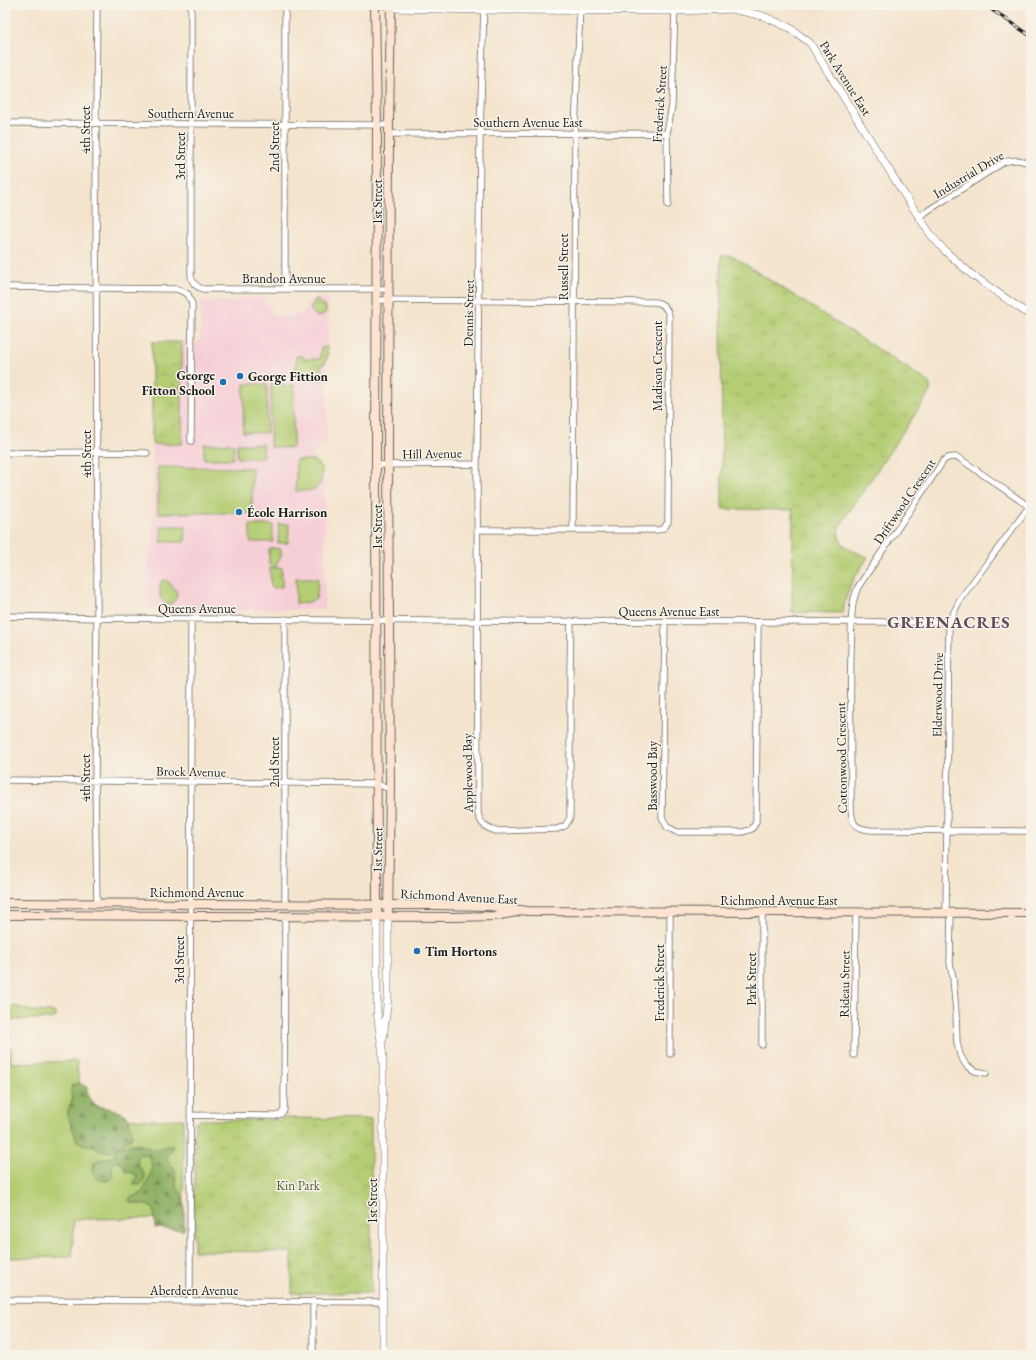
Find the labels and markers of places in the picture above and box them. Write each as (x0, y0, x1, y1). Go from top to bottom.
place label: George Fitton School (142, 367, 216, 399)
place label: George Fittion (248, 368, 329, 385)
marker: George Fittion (235, 371, 245, 381)
marker: George Fitton School (218, 377, 228, 387)
place label: École Harrison (247, 504, 328, 521)
marker: École Harrison (234, 507, 244, 517)
place label: Tim Hortons (425, 943, 497, 960)
marker: Tim Hortons (412, 946, 422, 956)

